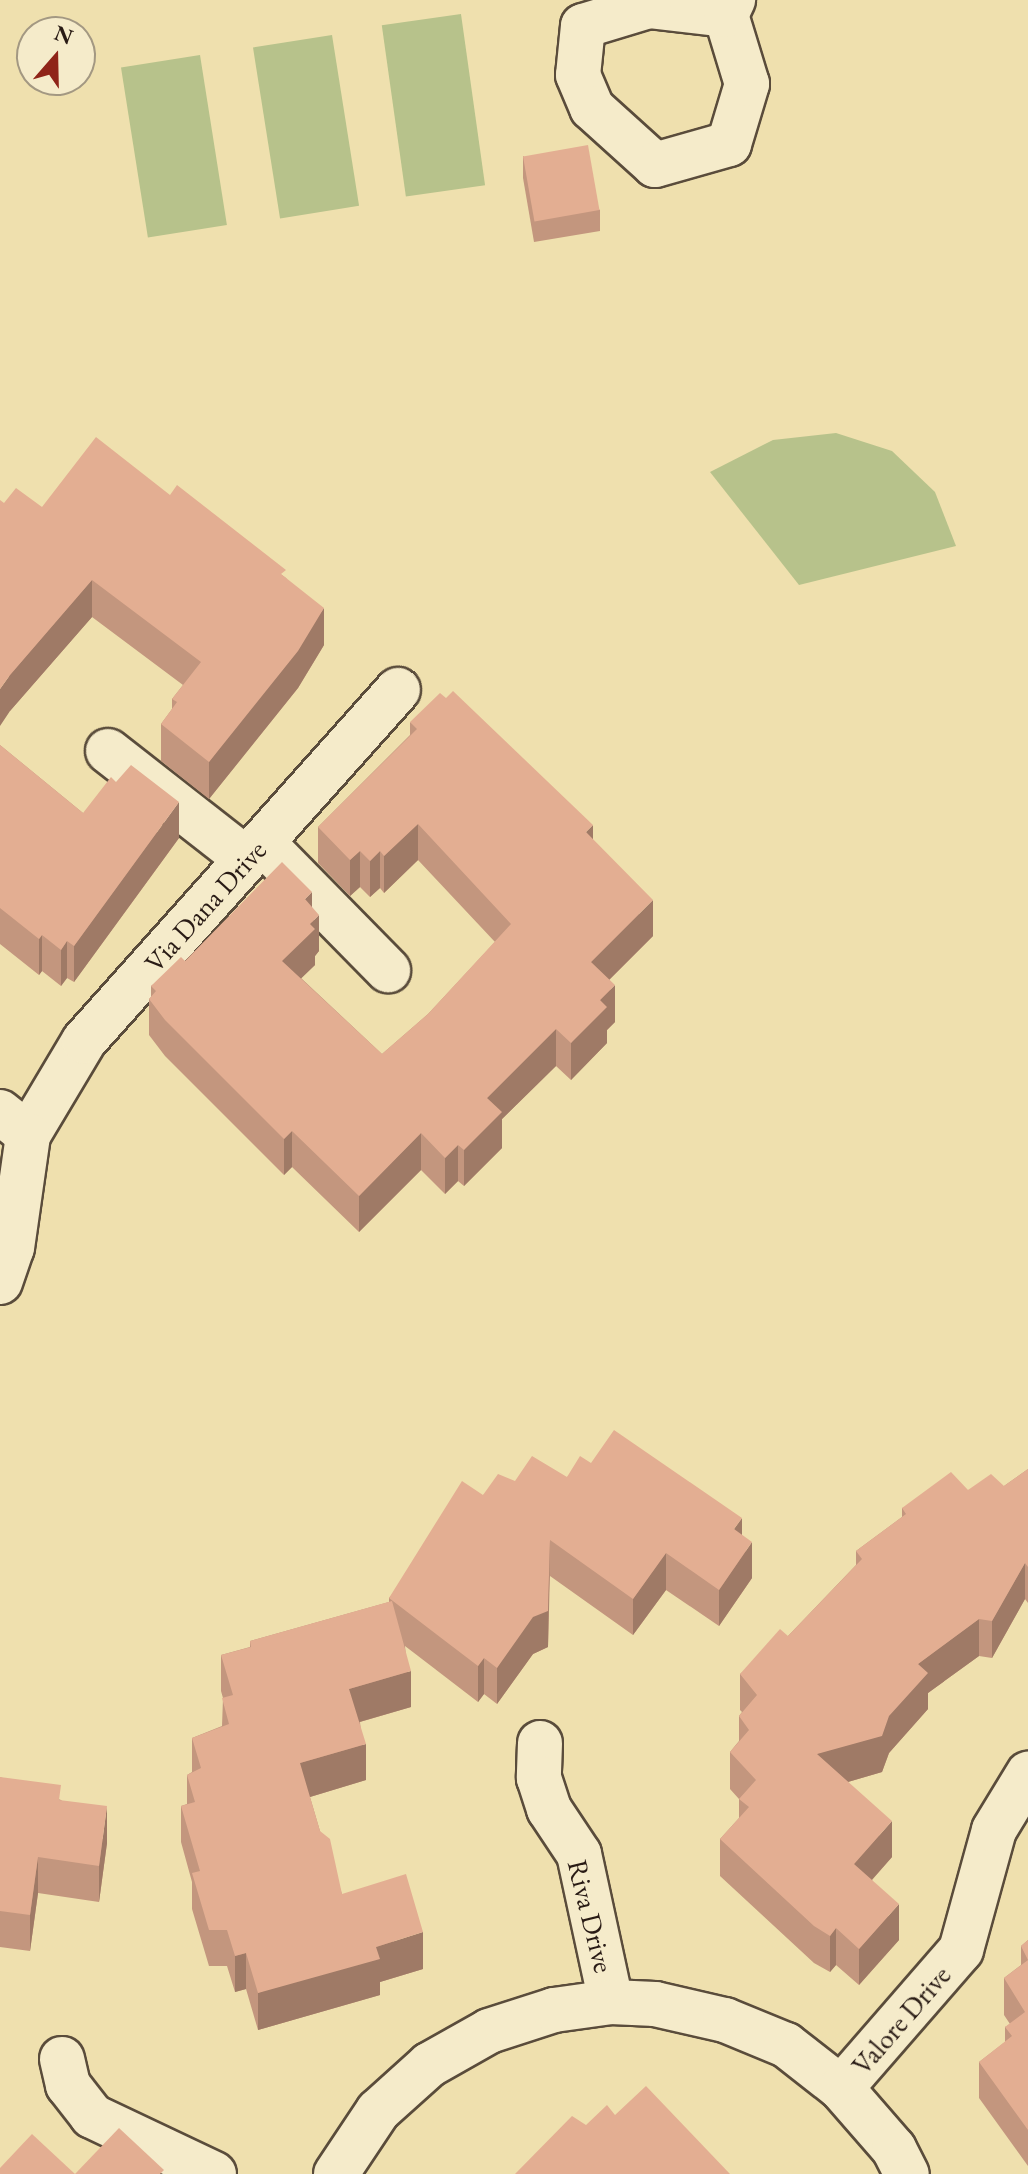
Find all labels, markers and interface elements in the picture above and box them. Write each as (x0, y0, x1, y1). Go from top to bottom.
north arrow (16, 16, 96, 96)
text: N (50, 18, 77, 52)
street label: Via Dana Drive (137, 833, 273, 979)
street label: Riva Drive (561, 1856, 621, 1976)
street label: Valore Drive (845, 1959, 957, 2081)

